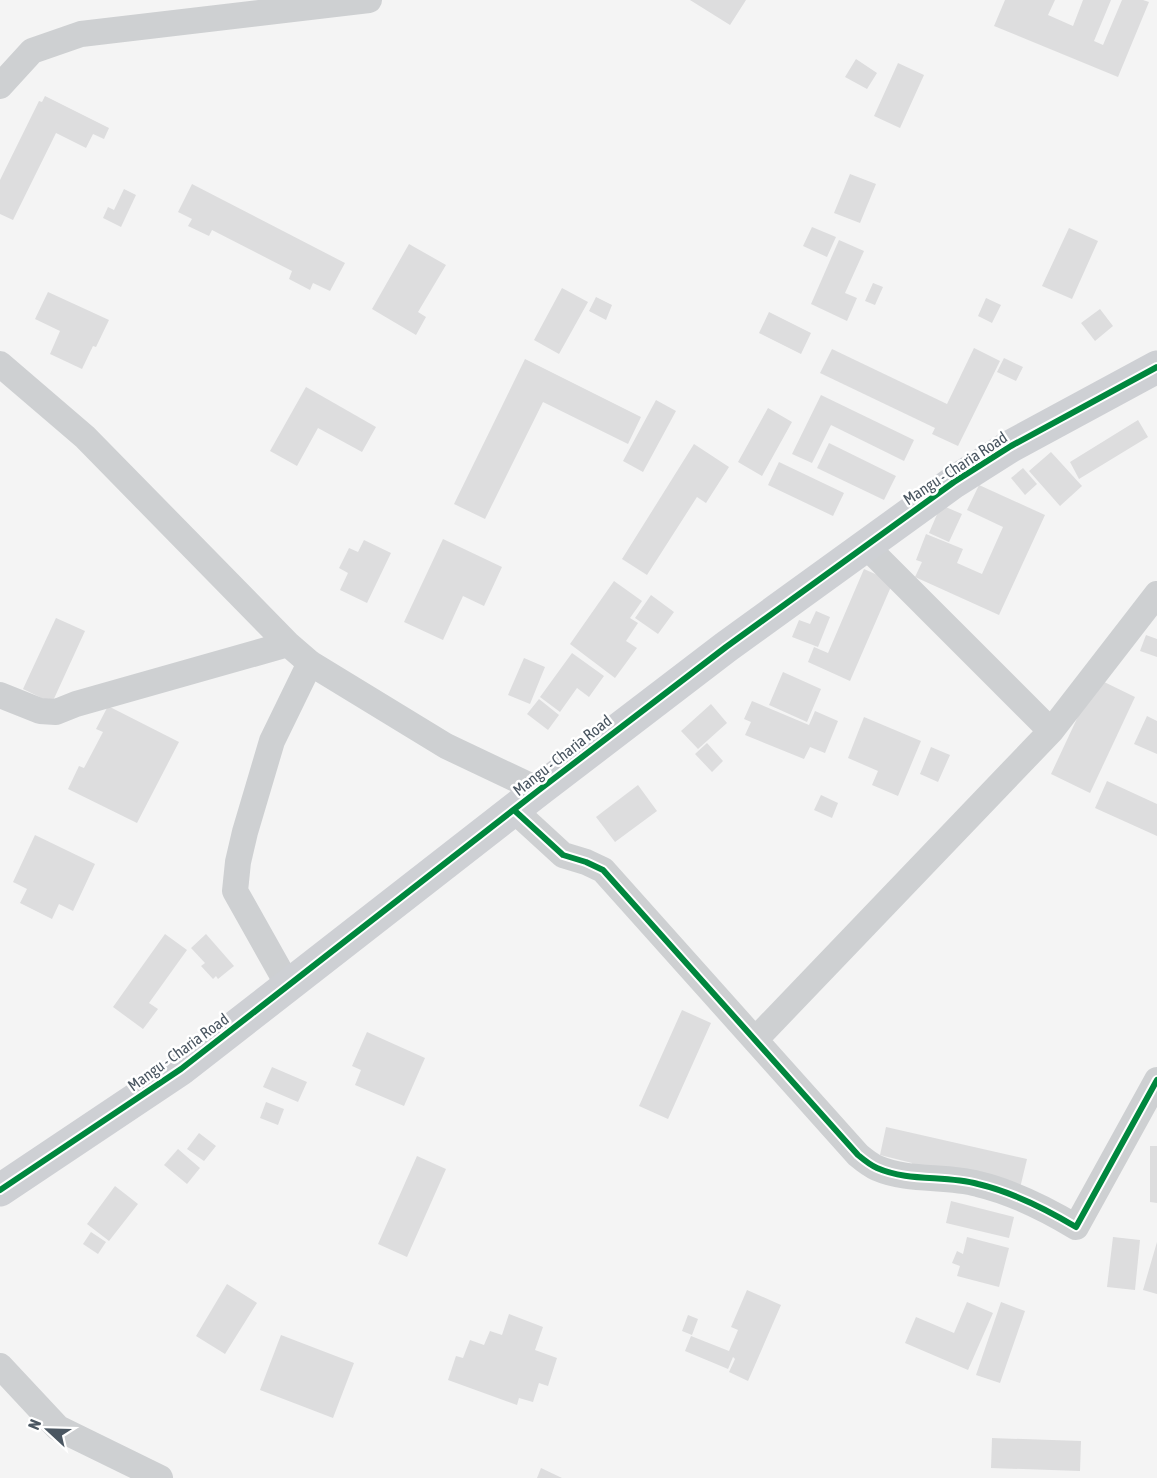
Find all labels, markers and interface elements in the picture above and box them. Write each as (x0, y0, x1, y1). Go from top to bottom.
street label: Mangu - Charia Road (900, 428, 1011, 509)
street label: Mangu - Charia Road (509, 711, 615, 800)
street label: Mangu - Charia Road (124, 1009, 232, 1095)
north arrow (18, 1400, 78, 1460)
text: N (24, 1417, 44, 1432)

